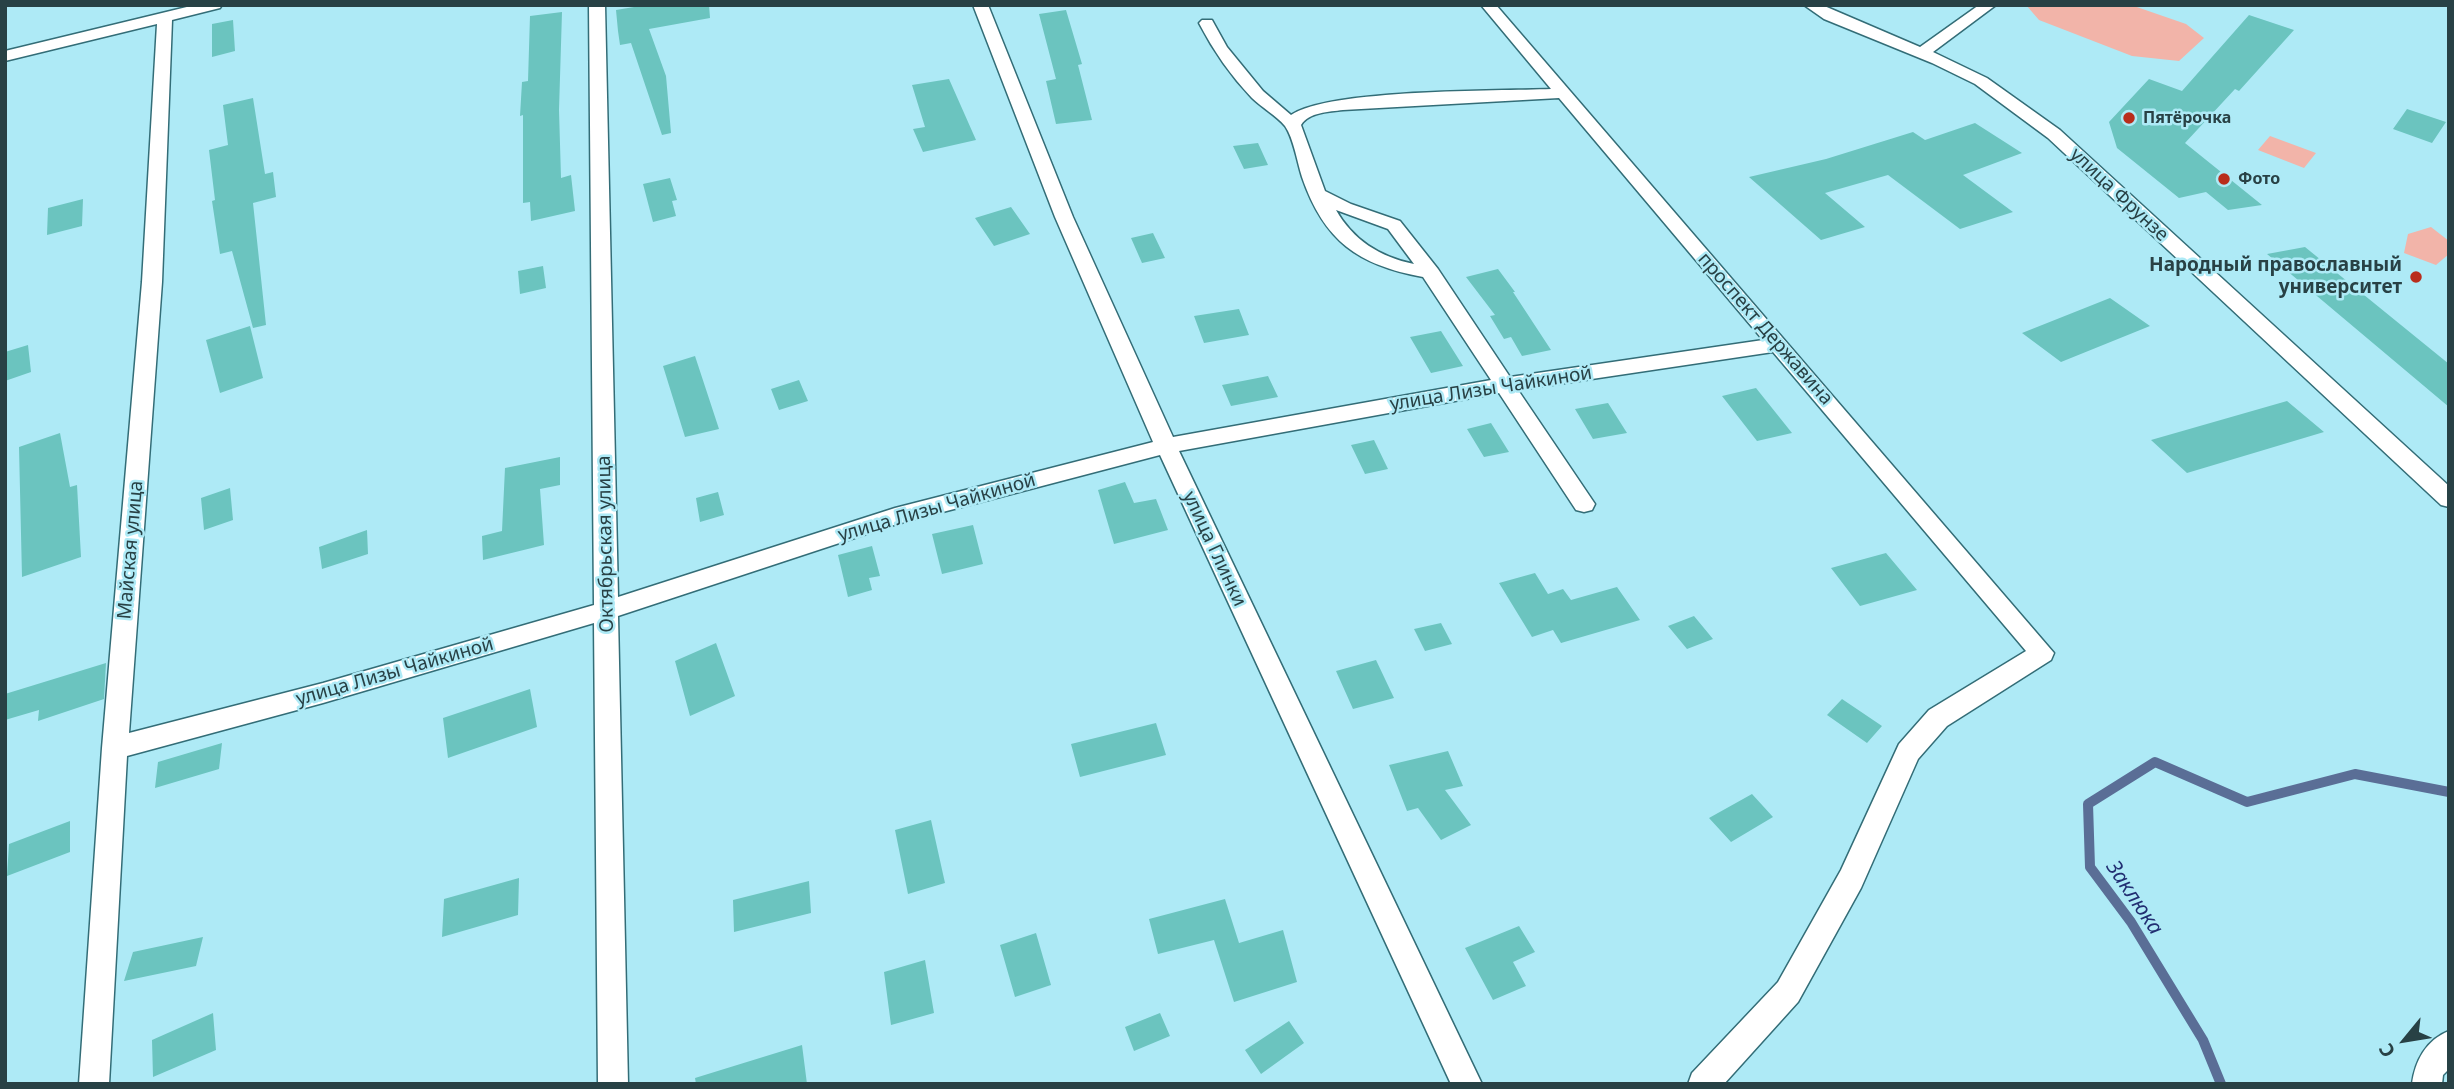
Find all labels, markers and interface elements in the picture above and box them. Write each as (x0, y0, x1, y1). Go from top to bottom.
place label: Пятёрочка (2143, 108, 2231, 128)
marker: Пятёрочка (2121, 110, 2137, 126)
street label: улица Фрунзе (2065, 144, 2173, 246)
place label: Фото (2238, 169, 2280, 189)
marker: Фото (2216, 171, 2232, 187)
street label: проспект Державина (1693, 248, 1837, 410)
place label: Народный православный университет (2149, 255, 2402, 299)
marker: Народный православный университет (2408, 269, 2424, 285)
street label: улица Лизы Чайкиной (1388, 362, 1594, 416)
street label: Октябрьская улица (593, 455, 619, 633)
street label: улица Лизы Чайкиной (836, 469, 1038, 547)
street label: Майская улица (114, 480, 148, 620)
street label: улица Глинки (1177, 488, 1251, 610)
street label: улица Лизы Чайкиной (294, 633, 496, 711)
water label: Заклюка (2100, 856, 2168, 940)
north arrow (2370, 1005, 2440, 1075)
text: С (2372, 1039, 2401, 1062)

